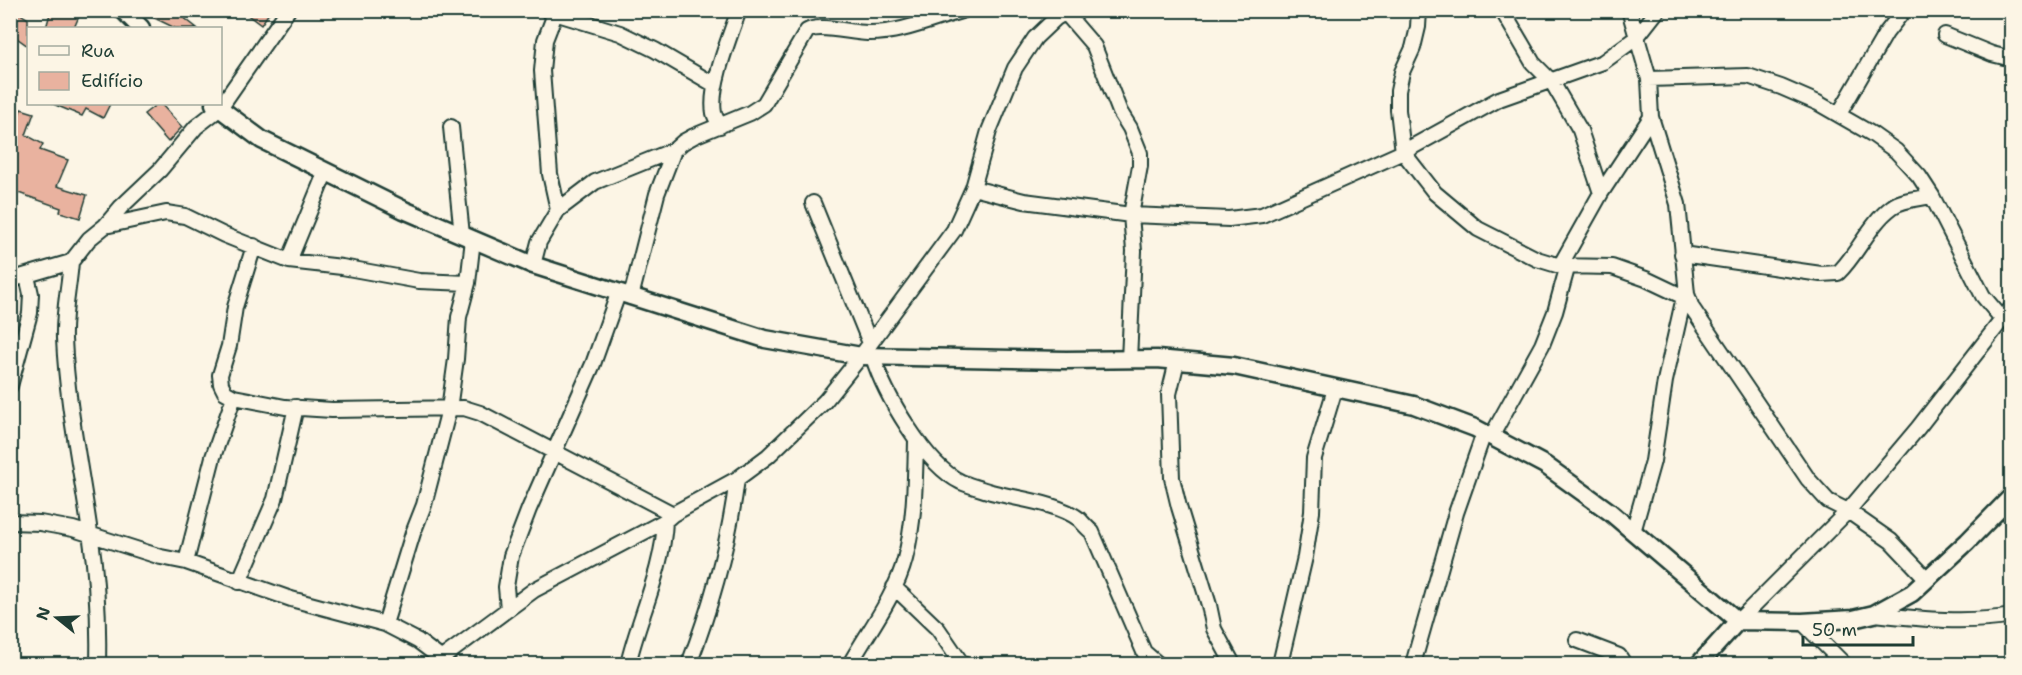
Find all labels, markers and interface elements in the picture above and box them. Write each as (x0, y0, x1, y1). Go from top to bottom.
legend (27, 27, 222, 105)
text: Rua (81, 39, 114, 63)
text: Edifício (81, 69, 143, 93)
north arrow (27, 588, 87, 648)
text: N (31, 604, 55, 623)
scale bar (1803, 609, 1912, 647)
text: 50 m (1812, 618, 1857, 642)

